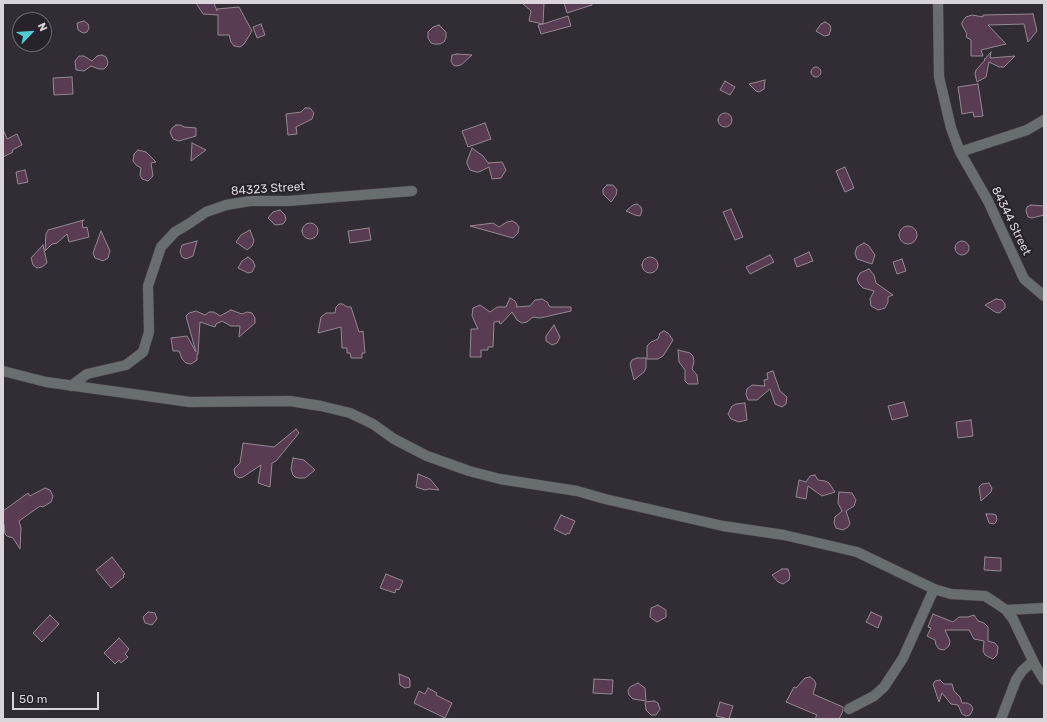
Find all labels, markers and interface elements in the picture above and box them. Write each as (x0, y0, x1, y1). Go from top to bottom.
north arrow (12, 12, 52, 52)
text: N (35, 21, 50, 33)
street label: 84323 Street (230, 179, 306, 199)
street label: 84344 Street (988, 184, 1034, 258)
scale bar (14, 684, 101, 710)
text: 50 m (19, 692, 47, 706)

